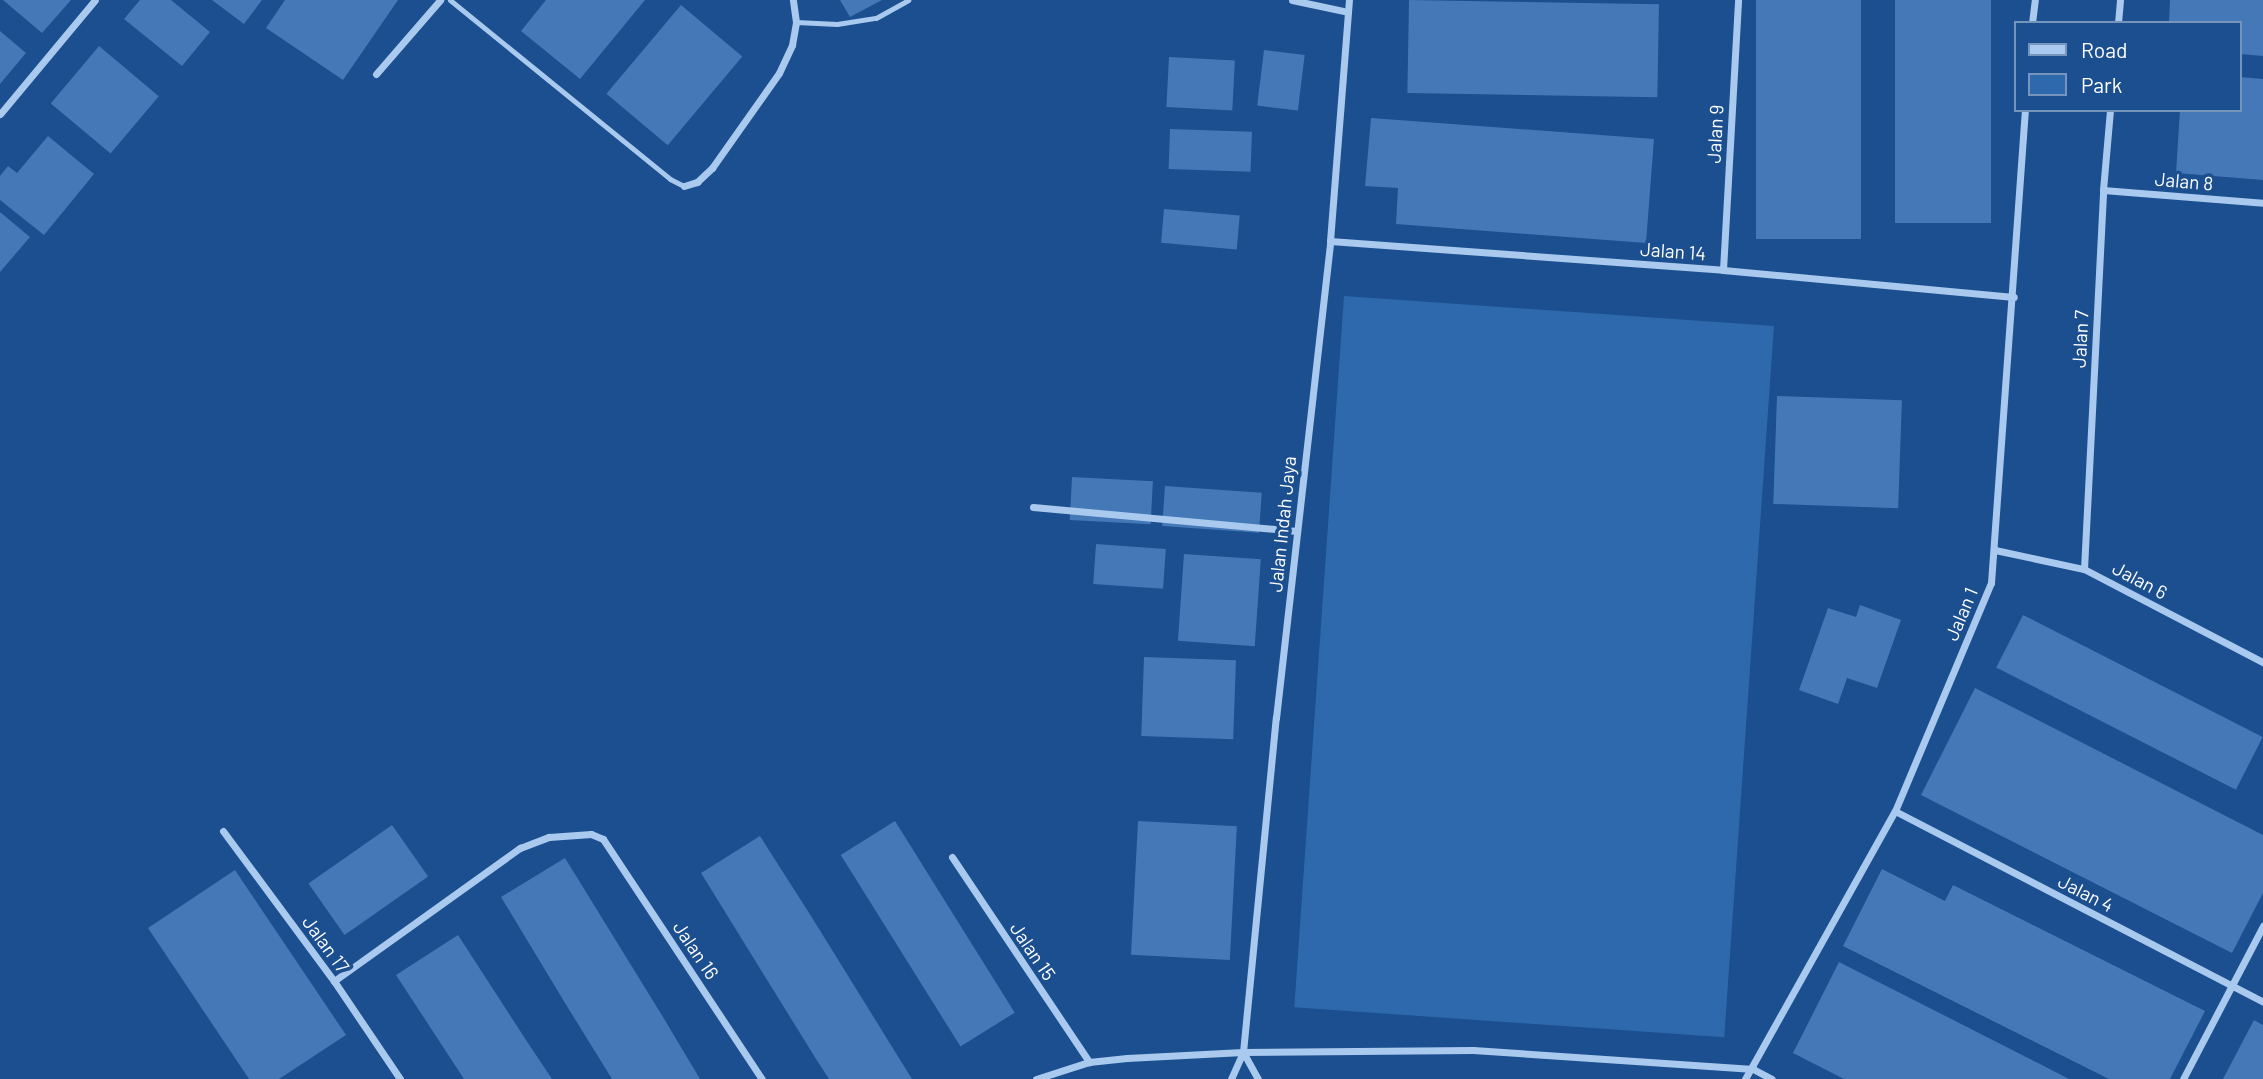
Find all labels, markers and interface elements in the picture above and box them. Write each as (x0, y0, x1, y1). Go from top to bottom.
legend (2014, 21, 2242, 112)
text: Road (2081, 37, 2127, 62)
text: Park (2081, 72, 2122, 97)
street label: Jalan 9 (1702, 104, 1728, 164)
street label: Jalan 8 (2154, 167, 2214, 195)
street label: Jalan 14 (1639, 237, 1707, 265)
street label: Jalan 7 (2067, 310, 2093, 368)
street label: Jalan Indah Jaya (1264, 455, 1300, 593)
street label: Jalan 6 (2109, 556, 2171, 604)
street label: Jalan 1 (1940, 584, 1982, 644)
street label: Jalan 4 (2054, 869, 2118, 917)
street label: Jalan 17 (298, 911, 354, 977)
street label: Jalan 16 (668, 917, 724, 983)
street label: Jalan 15 (1005, 918, 1061, 984)

